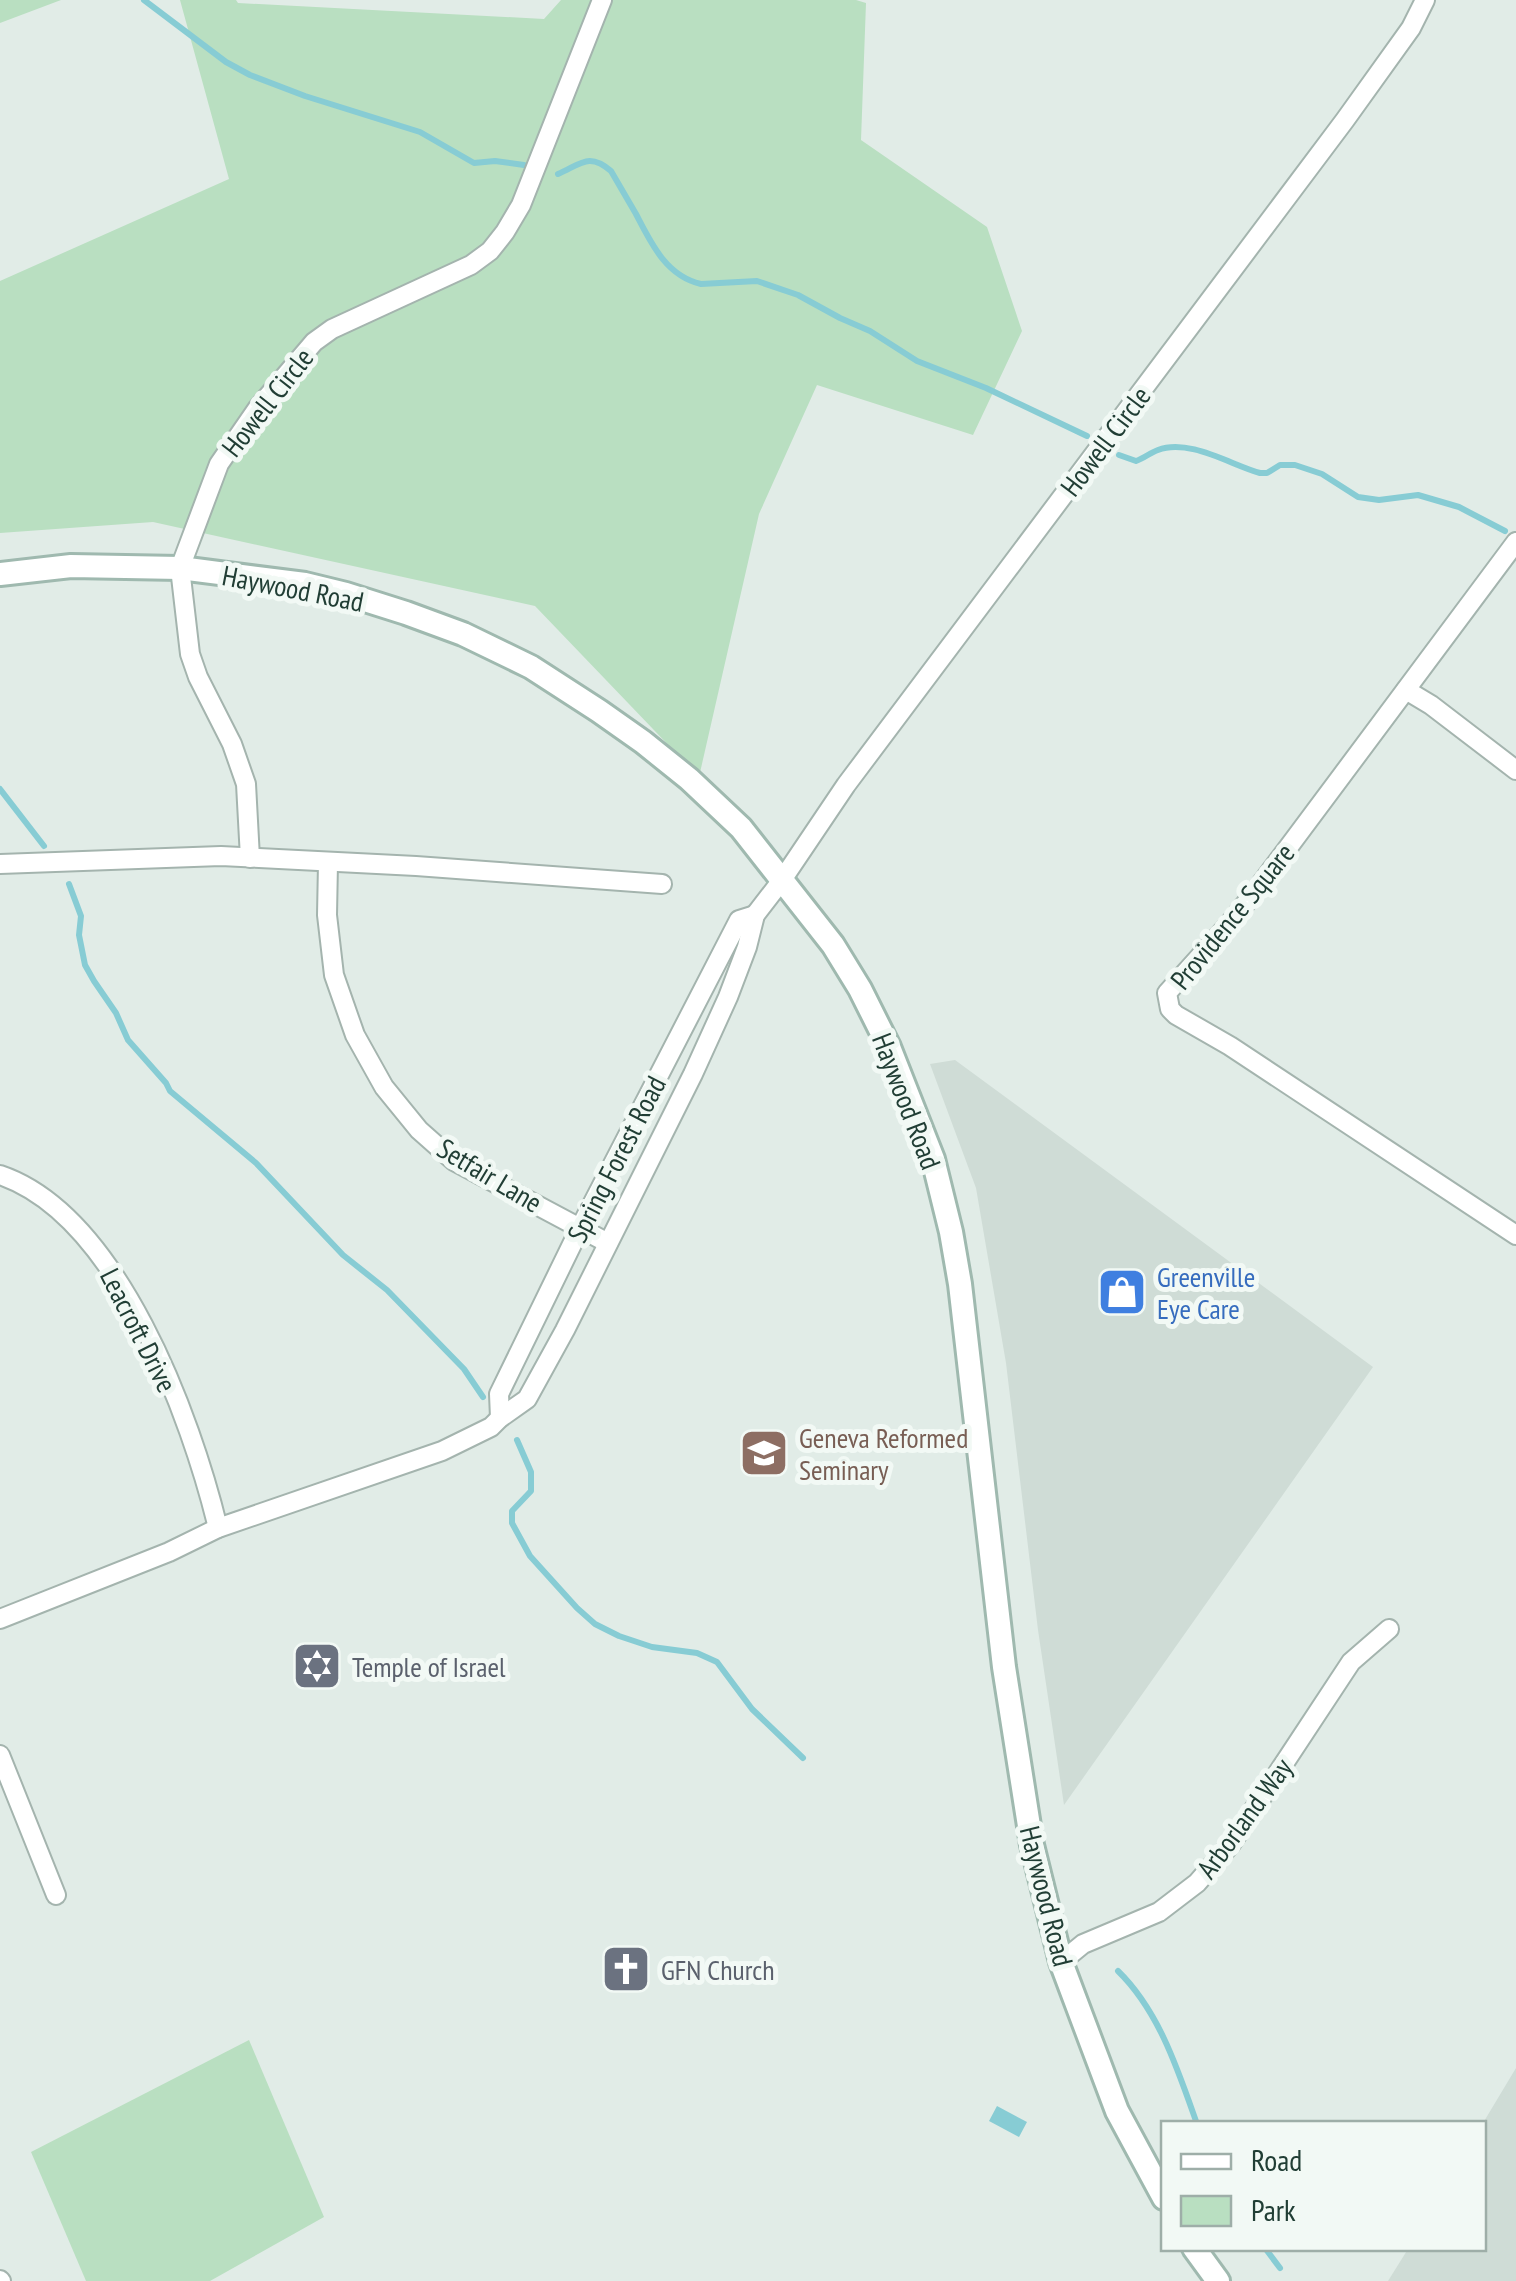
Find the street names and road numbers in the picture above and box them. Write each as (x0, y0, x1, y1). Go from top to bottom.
street label: Howell Circle (213, 340, 321, 464)
street label: Howell Circle (1052, 379, 1158, 503)
street label: Haywood Road (219, 556, 367, 620)
street label: Providence Square (1162, 835, 1302, 997)
street label: Haywood Road (864, 1027, 950, 1175)
street label: Spring Forest Road (558, 1070, 674, 1248)
street label: Setfair Lane (431, 1129, 549, 1221)
street label: Leacroft Drive (92, 1262, 186, 1398)
street label: Arborland Way (1188, 1750, 1300, 1886)
street label: Haywood Road (1012, 1822, 1082, 1970)

